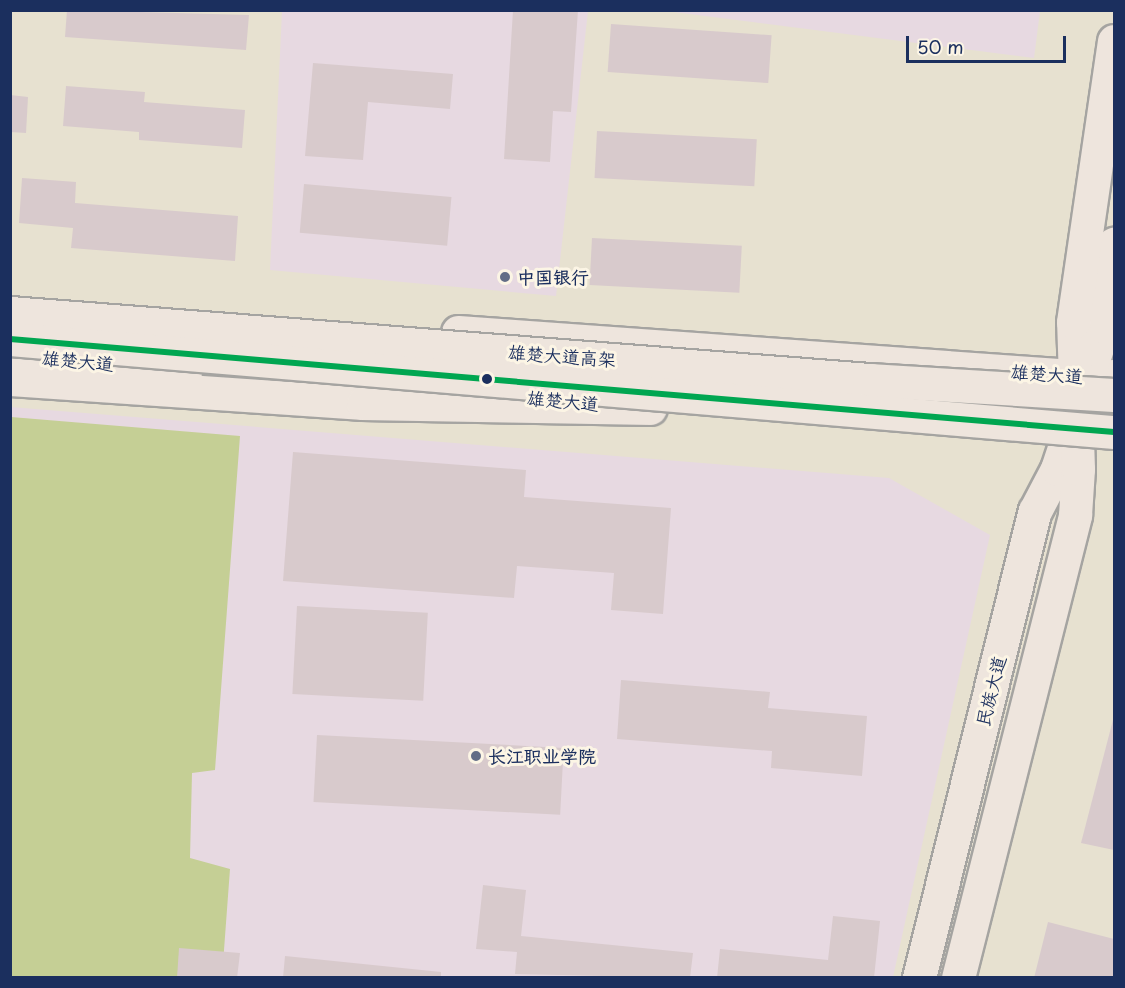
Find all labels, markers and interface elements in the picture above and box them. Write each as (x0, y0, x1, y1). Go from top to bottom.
scale bar (909, 24, 1070, 62)
text: 50 m (917, 33, 964, 60)
place label: 中国银行 (517, 266, 589, 288)
marker: 中国银行 (498, 270, 512, 284)
street label: 雄楚大道高架 (507, 341, 617, 371)
street label: 雄楚大道 (41, 347, 115, 375)
street label: 雄楚大道 (1010, 361, 1084, 387)
unlabelled marker (481, 373, 493, 385)
street label: 雄楚大道 (526, 387, 600, 415)
street label: 民族大道 (972, 653, 1010, 729)
place label: 长江职业学院 (488, 745, 596, 767)
marker: 长江职业学院 (469, 749, 483, 763)

